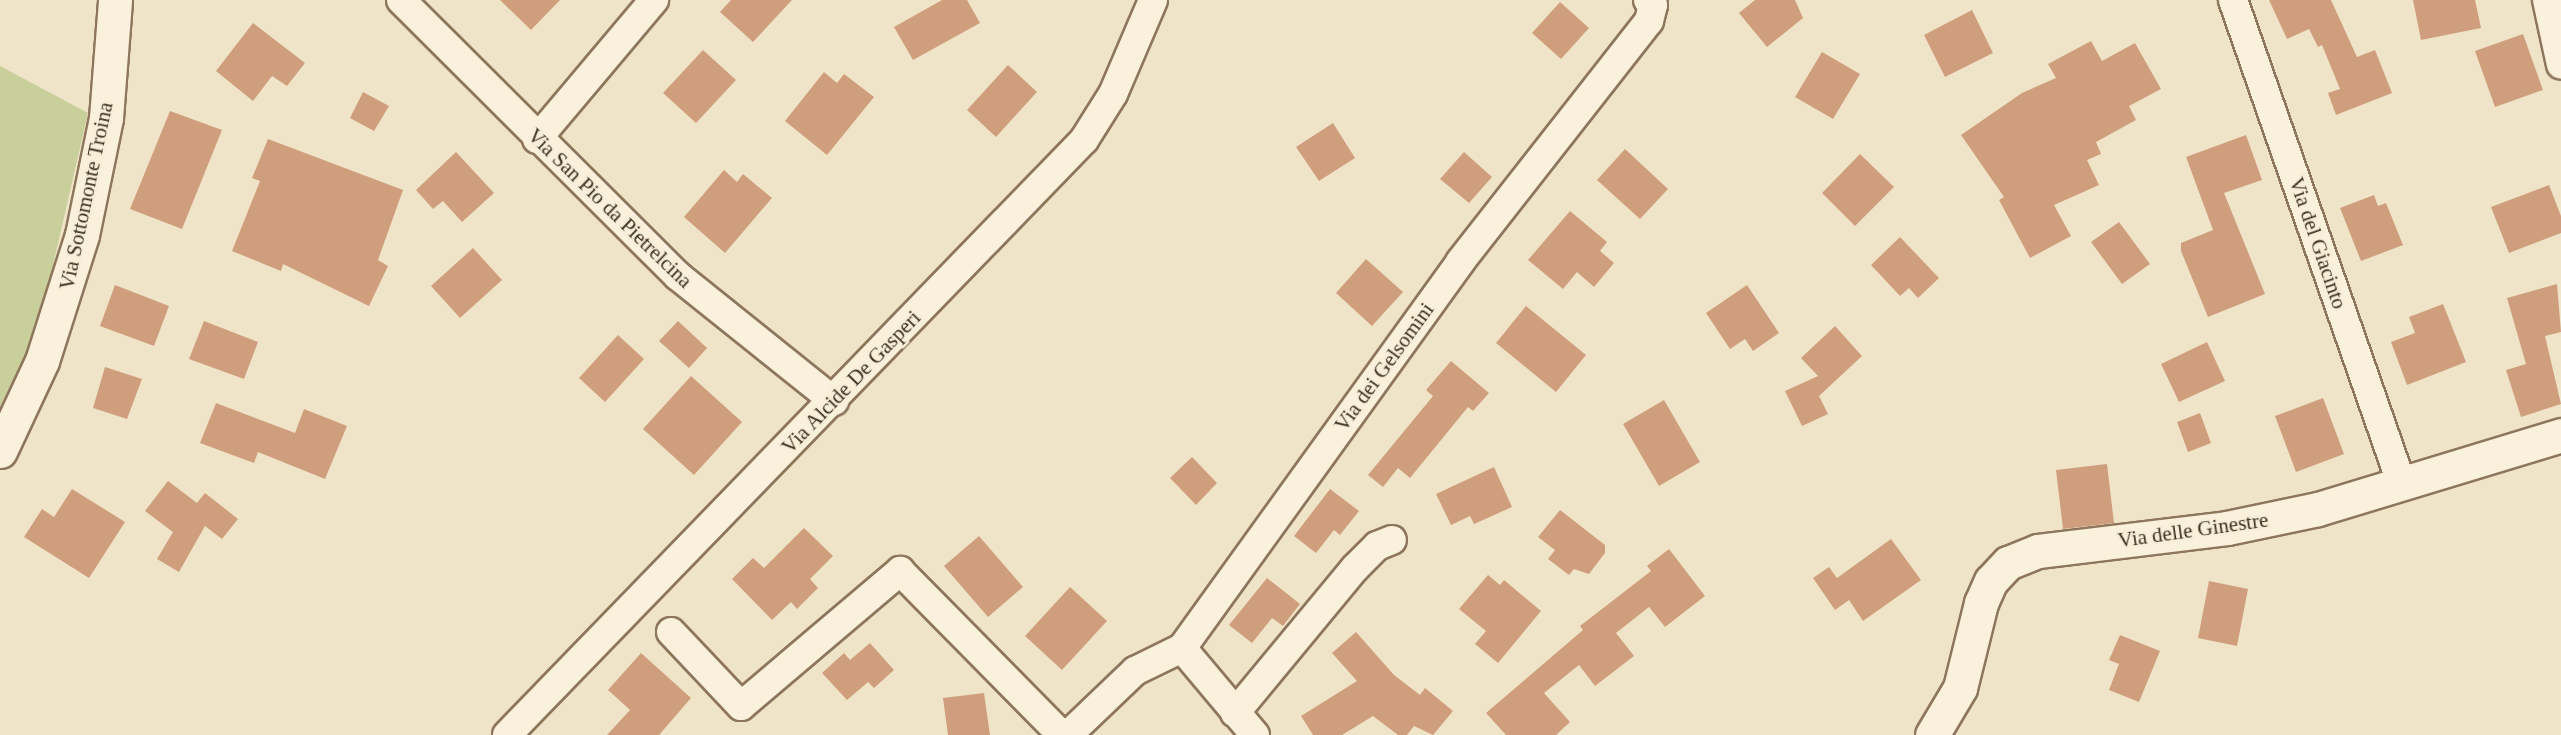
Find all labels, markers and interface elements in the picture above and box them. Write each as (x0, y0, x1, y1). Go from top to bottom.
street label: Via Sottomonte Troina (54, 100, 118, 292)
street label: Via San Pio da Pietrelcina (522, 123, 698, 293)
street label: Via del Giacinto (2284, 174, 2352, 312)
street label: Via dei Gelsomini (1329, 298, 1439, 436)
street label: Via Alcide De Gasperi (776, 305, 926, 459)
street label: Via delle Ginestre (2116, 507, 2270, 553)

